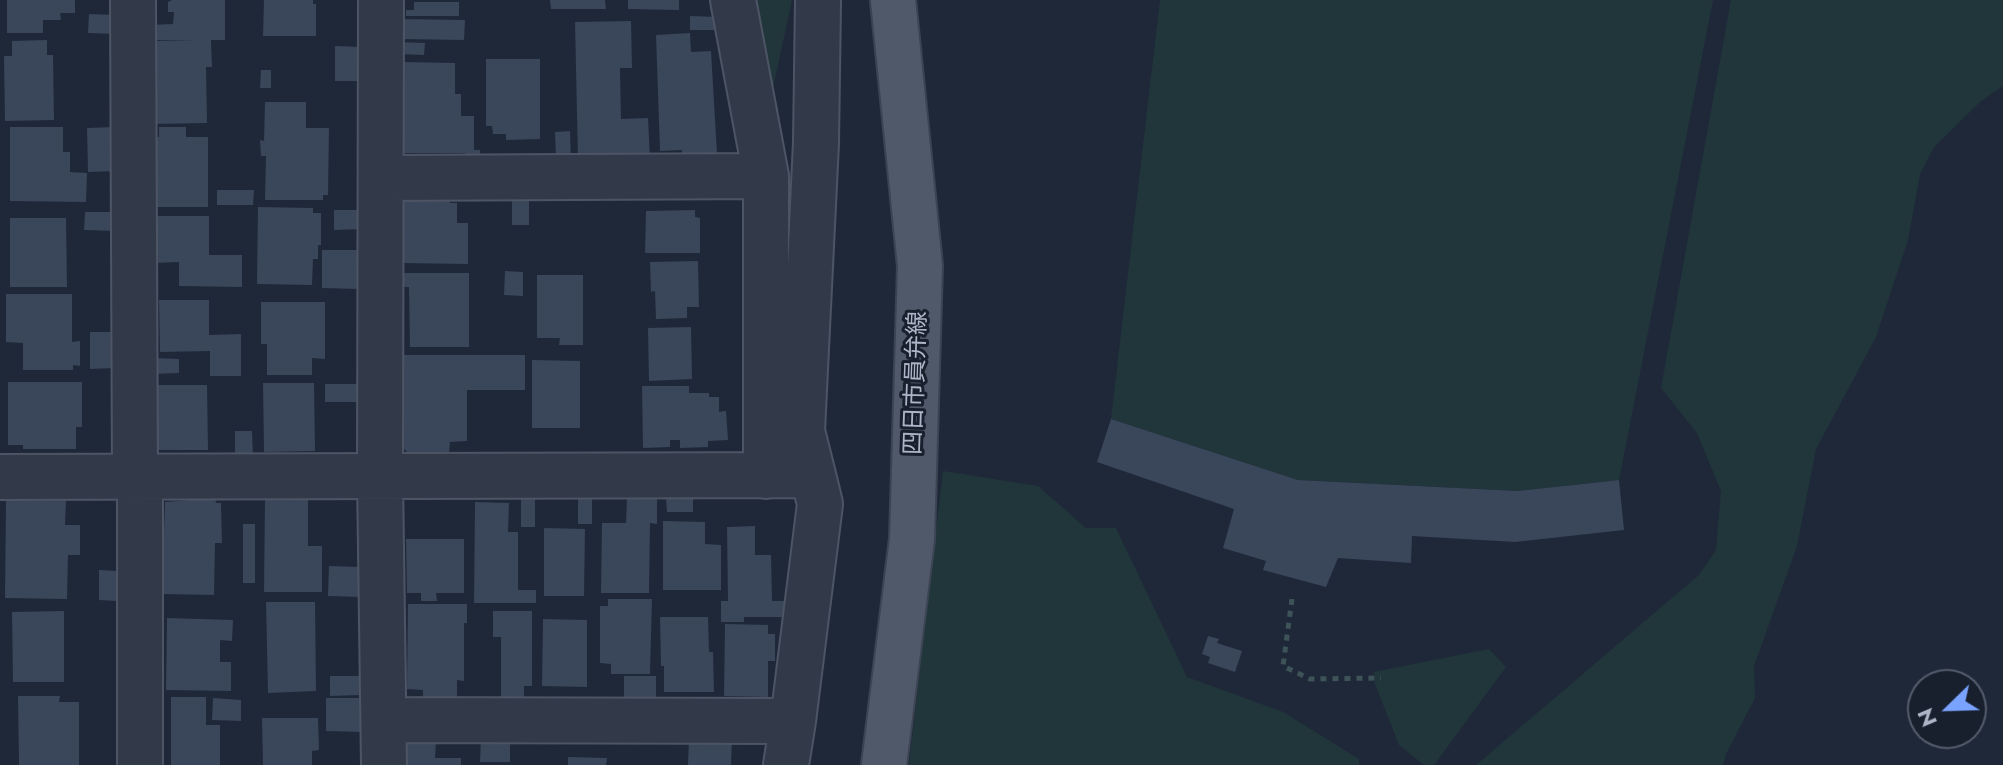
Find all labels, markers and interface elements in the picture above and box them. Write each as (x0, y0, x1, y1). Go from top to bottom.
street label: 四日市員弁線 (900, 311, 934, 455)
north arrow (1907, 669, 1987, 749)
text: N (1909, 703, 1945, 732)

